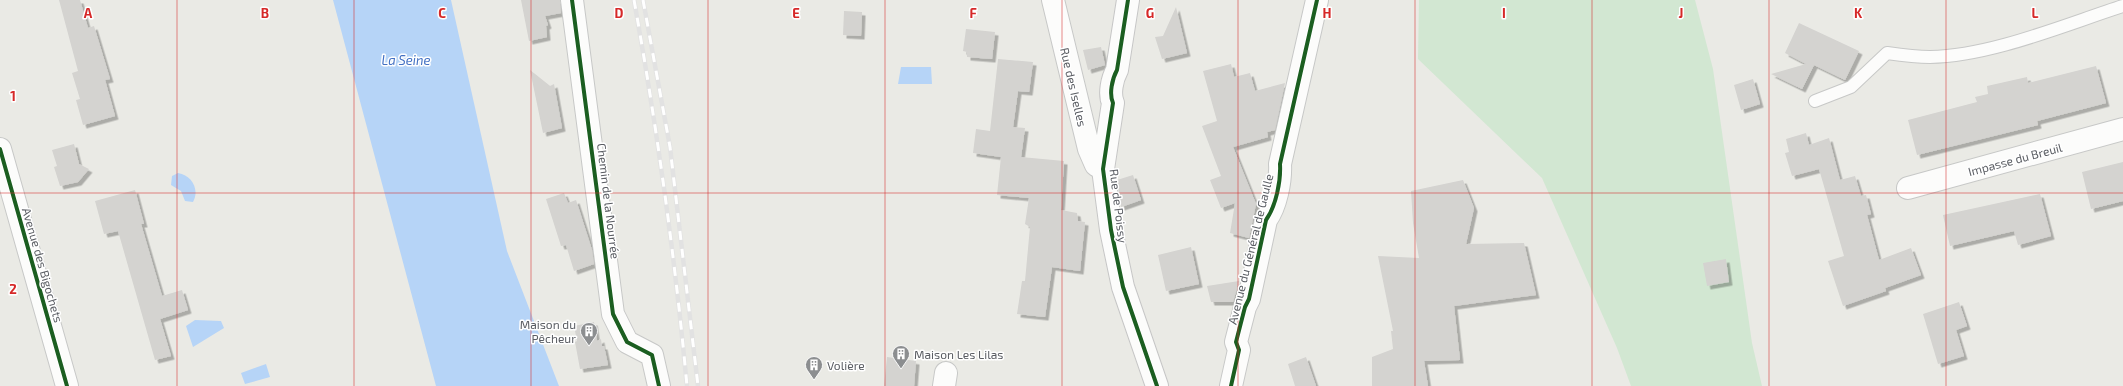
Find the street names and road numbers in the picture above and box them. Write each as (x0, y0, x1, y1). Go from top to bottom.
street label: Rue des Iselles (1058, 46, 1090, 128)
street label: Impasse du Breuil (1966, 140, 2064, 178)
street label: Chemin de la Nourrée (595, 142, 623, 260)
street label: Rue de Poissy (1108, 168, 1131, 245)
street label: Avenue du Général de Gaulle (1225, 172, 1275, 326)
street label: Avenue des Bigochets (20, 206, 66, 324)

